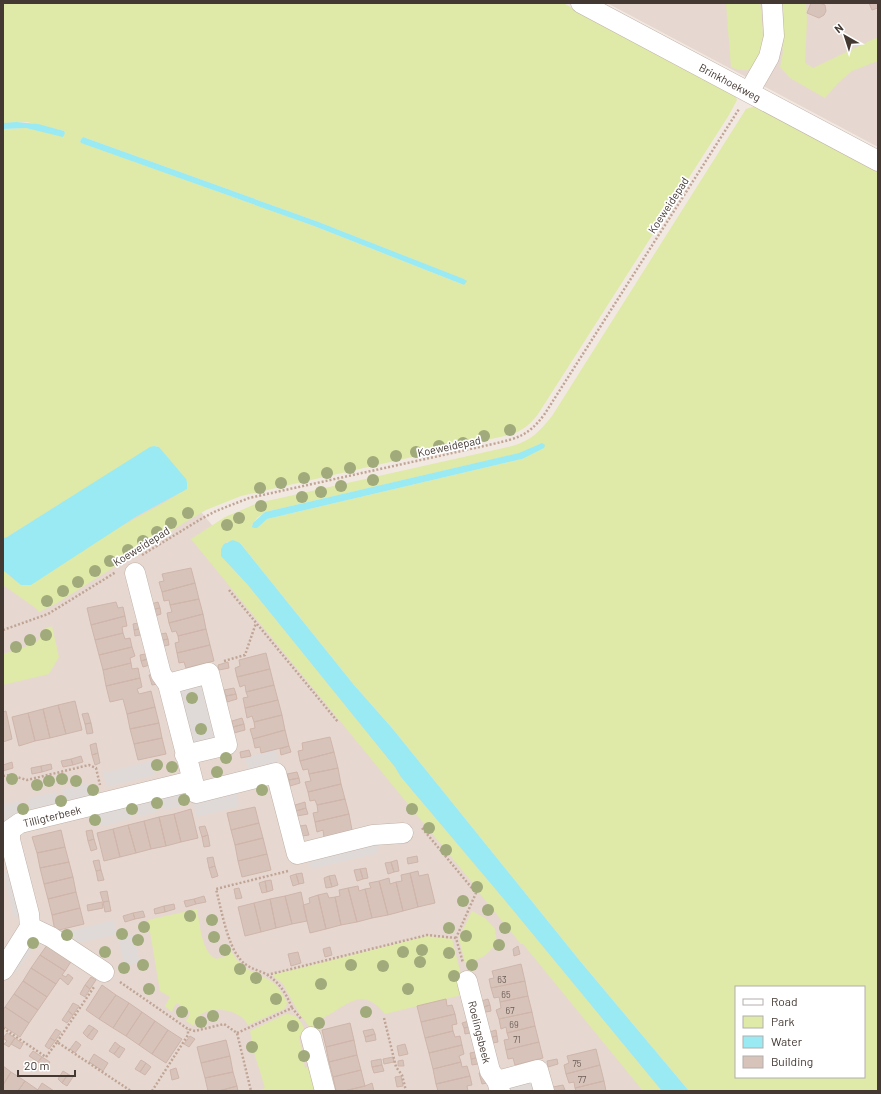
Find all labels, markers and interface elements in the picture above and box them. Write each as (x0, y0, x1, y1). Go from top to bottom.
north arrow (825, 16, 865, 56)
text: N (831, 20, 845, 35)
street label: Brinkhoekweg (697, 60, 763, 104)
street label: Koeweidepad (645, 175, 691, 235)
street label: Koeweidepad (416, 433, 482, 459)
street label: Koeweidepad (110, 523, 172, 569)
street label: Tilligterbeek (22, 802, 83, 830)
house number: 63 (497, 974, 507, 985)
legend (735, 986, 865, 1078)
house number: 65 (501, 989, 511, 1000)
text: Road (771, 994, 798, 1008)
street label: Roelingsbeek (466, 999, 494, 1065)
house number: 67 (506, 1005, 515, 1016)
text: Park (771, 1014, 795, 1028)
house number: 69 (509, 1019, 519, 1030)
house number: 71 (513, 1034, 521, 1045)
text: Water (771, 1034, 803, 1048)
scale bar (18, 1052, 75, 1078)
text: Building (771, 1054, 813, 1068)
text: 20 m (24, 1058, 50, 1072)
house number: 75 (573, 1058, 582, 1069)
house number: 77 (578, 1074, 587, 1085)

